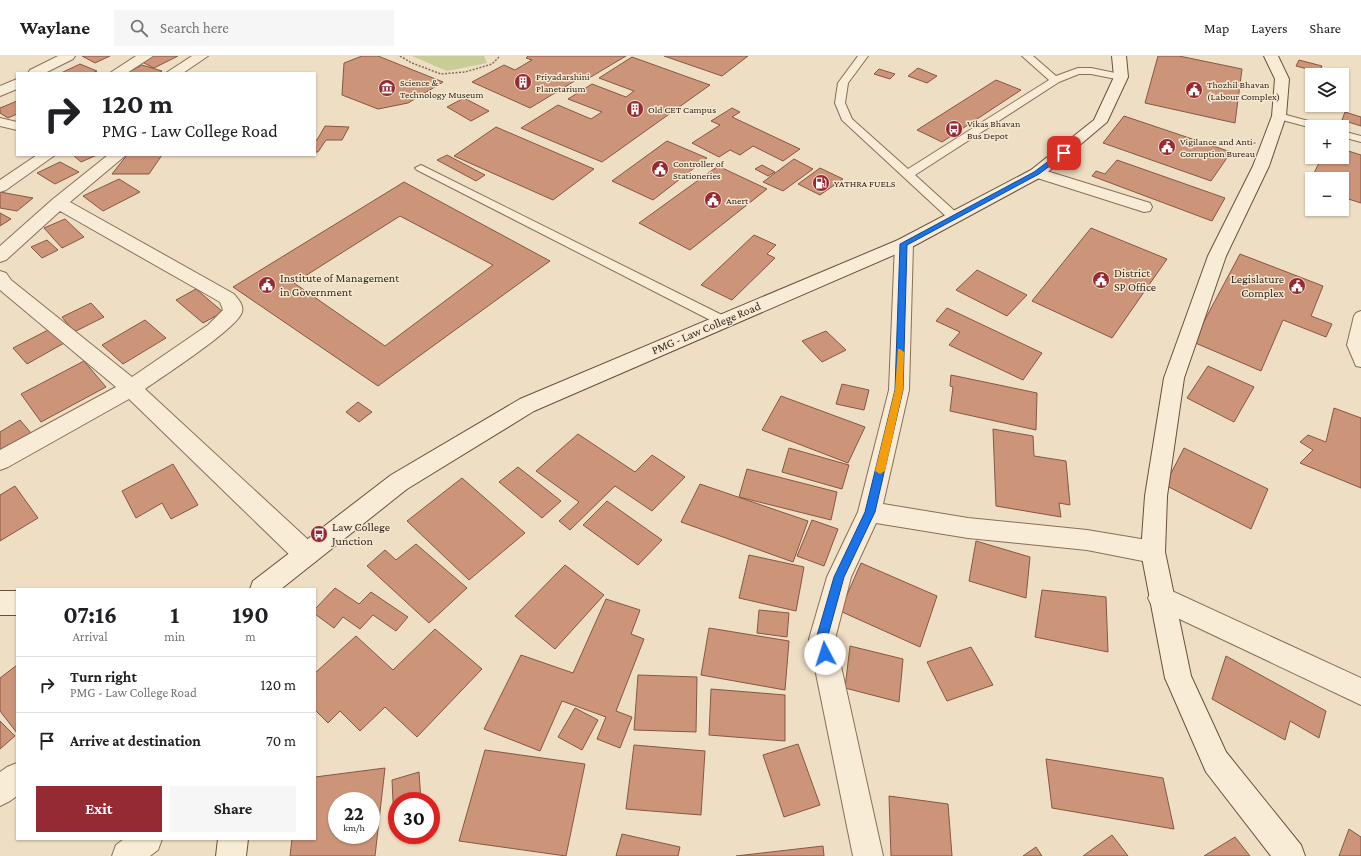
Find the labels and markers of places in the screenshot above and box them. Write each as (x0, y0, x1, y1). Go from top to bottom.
place label: Priyadarshini Planetarium (536, 71, 590, 94)
building icon: Priyadarshini Planetarium (513, 72, 533, 92)
place label: Science & Technology Museum (400, 77, 483, 100)
museum icon: Science & Technology Museum (377, 78, 397, 98)
place label: Thozhil Bhavan (Labour Complex) (1207, 79, 1280, 103)
public building icon: Thozhil Bhavan (Labour Complex) (1184, 80, 1204, 100)
building icon: Old CET Campus (625, 99, 645, 119)
place label: Old CET Campus (648, 104, 716, 115)
place label: Vikas Bhavan Bus Depot (967, 118, 1021, 141)
bus stop icon: Vikas Bhavan Bus Depot (944, 119, 964, 139)
pin (1047, 136, 1081, 170)
place label: Vigilance and Anti- Corruption Bureau (1180, 136, 1256, 159)
public building icon: Vigilance and Anti- Corruption Bureau (1157, 137, 1177, 157)
place label: Controller of Stationeries (673, 158, 725, 181)
public building icon: Controller of Stationeries (650, 159, 670, 179)
fuel station icon: YATHRA FUELS (811, 173, 831, 193)
place label: YATHRA FUELS (834, 178, 896, 189)
public building icon: Anert (703, 190, 723, 210)
place label: Anert (726, 195, 749, 206)
place label: District SP Office (1114, 266, 1156, 294)
public building icon: District SP Office (1091, 270, 1111, 290)
place label: Institute of Management in Government (280, 271, 400, 299)
place label: Legislature Complex (1231, 272, 1284, 300)
public building icon: Institute of Management in Government (257, 275, 277, 295)
public building icon: Legislature Complex (1287, 276, 1307, 296)
place label: Law College Junction (331, 520, 390, 548)
bus stop icon: Law College Junction (309, 524, 329, 544)

